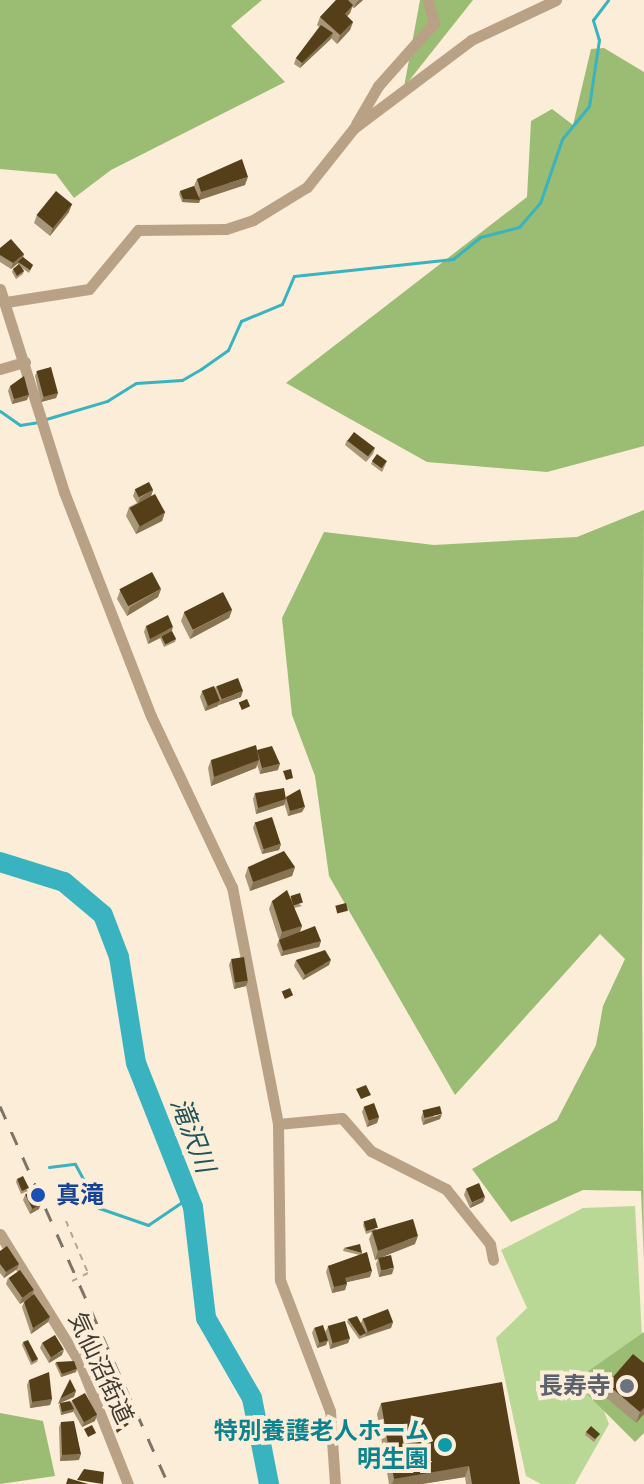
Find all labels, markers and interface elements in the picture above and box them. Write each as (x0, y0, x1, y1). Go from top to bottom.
water label: 滝沢川 (164, 1093, 222, 1177)
place label: 真滝 (56, 1181, 104, 1209)
marker: 真滝 (27, 1184, 49, 1206)
street label: 気仙沼街道 (63, 1308, 139, 1428)
place label: 長寿寺 (539, 1372, 611, 1400)
marker: 長寿寺 (618, 1377, 636, 1395)
place label: 特別養護老人ホーム 明生園 (213, 1417, 429, 1473)
marker: 特別養護老人ホーム 明生園 (436, 1436, 454, 1454)

